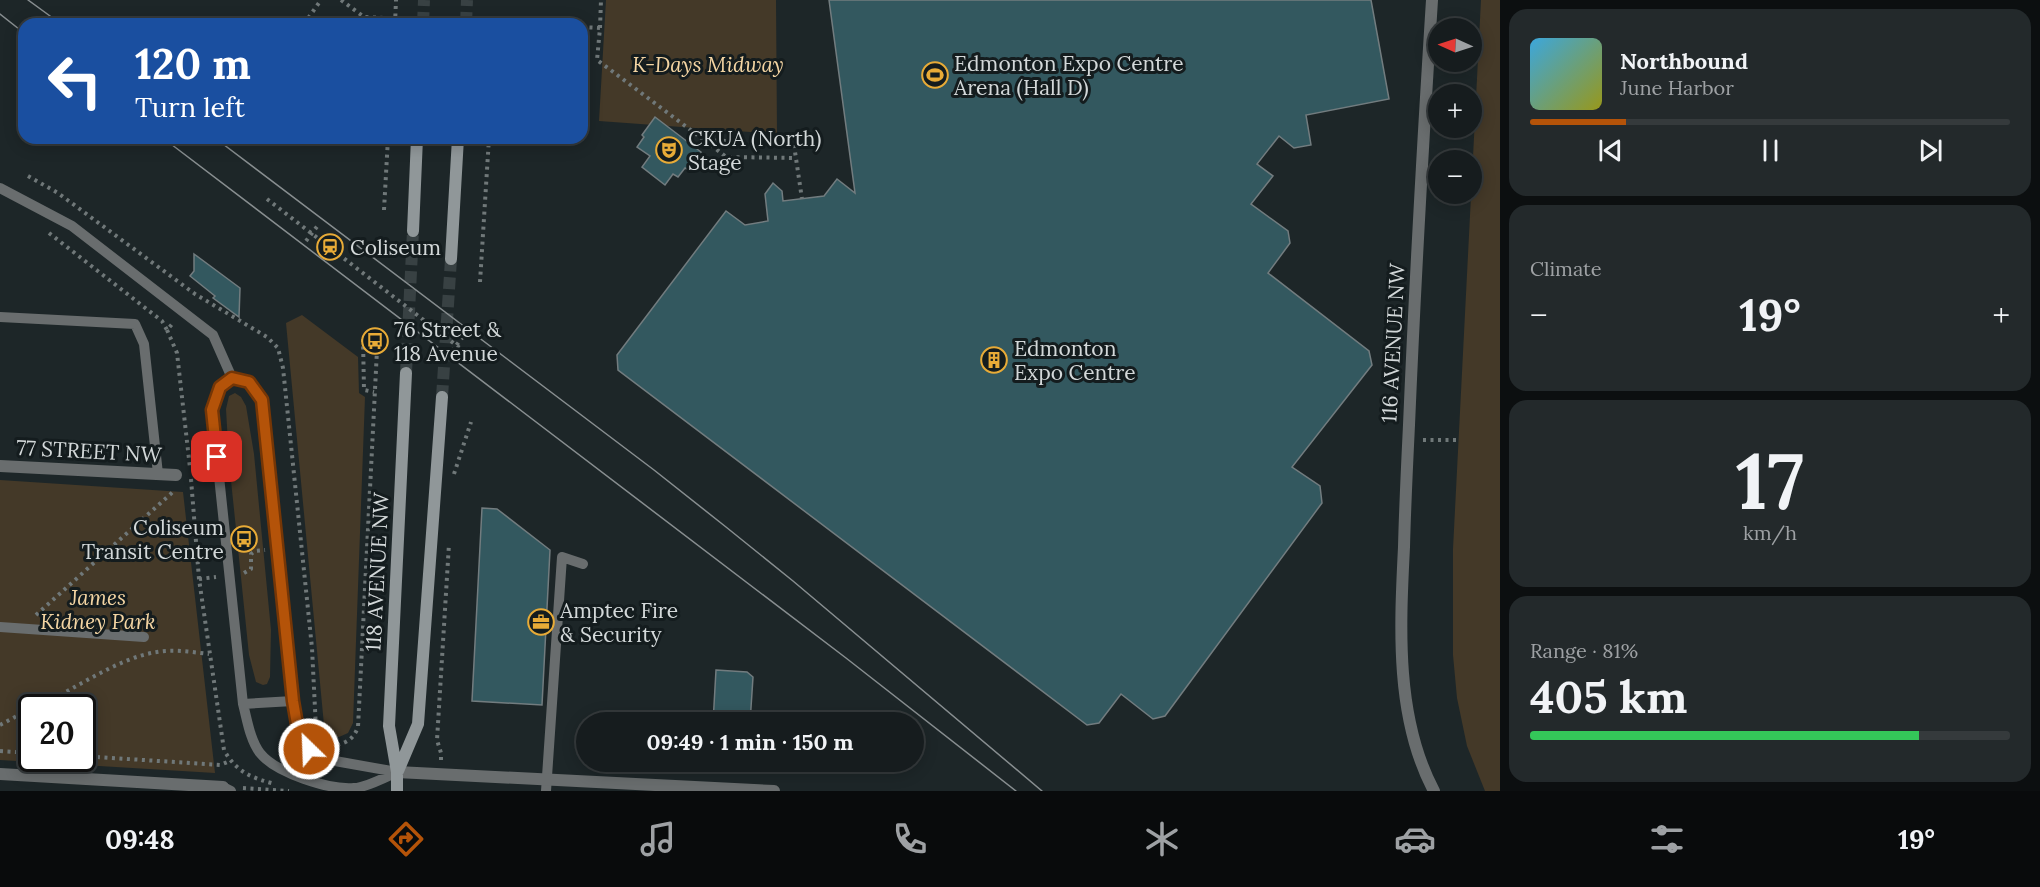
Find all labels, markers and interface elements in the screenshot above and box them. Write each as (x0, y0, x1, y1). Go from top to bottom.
north arrow (1428, 18, 1482, 72)
map controls (1428, 18, 1482, 204)
text: 120 m (135, 37, 251, 91)
icon: left (36, 42, 114, 120)
text: Northbound (1620, 47, 1748, 75)
place label: Edmonton Expo Centre Arena (Hall D) (953, 50, 1184, 101)
park label: K-Days Midway (632, 51, 784, 78)
sports icon: Edmonton Expo Centre Arena (Hall D) (920, 60, 950, 90)
text: June Harbor (1620, 75, 1734, 100)
button: + (1428, 84, 1482, 138)
text: Turn left (135, 90, 245, 124)
place label: CKUA (North) Stage (688, 125, 821, 176)
icon: previous (1594, 134, 1627, 167)
icon: pause (1754, 134, 1787, 167)
icon: next (1914, 134, 1947, 167)
theatre icon: CKUA (North) Stage (654, 135, 684, 165)
button: − (1428, 150, 1482, 204)
station icon: Coliseum (315, 232, 345, 262)
place label: Coliseum (350, 234, 441, 261)
text: Climate (1530, 256, 1602, 281)
street label: 116 AVENUE NW (1375, 262, 1411, 423)
text: 19° (1739, 286, 1801, 343)
text: − (1530, 294, 1548, 336)
text: + (1992, 294, 2010, 336)
place label: 76 Street & 118 Avenue (394, 316, 501, 367)
bus stop icon: 76 Street & 118 Avenue (360, 326, 390, 356)
place label: Edmonton Expo Centre (1014, 335, 1136, 386)
building icon: Edmonton Expo Centre (979, 345, 1009, 375)
pin (191, 431, 242, 482)
text: 17 (1736, 431, 1804, 530)
street label: 77 STREET NW (16, 434, 163, 468)
icon: arrive (200, 440, 233, 473)
street label: 118 AVENUE NW (359, 491, 395, 652)
place label: Coliseum Transit Centre (82, 514, 224, 565)
text: km/h (1743, 520, 1797, 545)
bus stop icon: Coliseum Transit Centre (229, 524, 259, 554)
park label: James Kidney Park (40, 584, 156, 635)
place label: Amptec Fire & Security (559, 597, 678, 648)
office icon: Amptec Fire & Security (526, 607, 556, 637)
text: Range · 81% (1530, 638, 1638, 663)
text: 405 km (1530, 668, 1688, 725)
speed limit sign: 20 (18, 694, 96, 772)
position arrow (277, 717, 341, 781)
text: 09:49 · 1 min · 150 m (647, 728, 853, 756)
icon: directions (385, 818, 427, 860)
icon: music (637, 818, 679, 860)
icon: phone (889, 818, 931, 860)
icon: climate (1141, 818, 1183, 860)
icon: car (1394, 818, 1436, 860)
icon: filters (1646, 818, 1688, 860)
text: 09:48 (105, 822, 175, 856)
text: 19° (1898, 822, 1935, 856)

